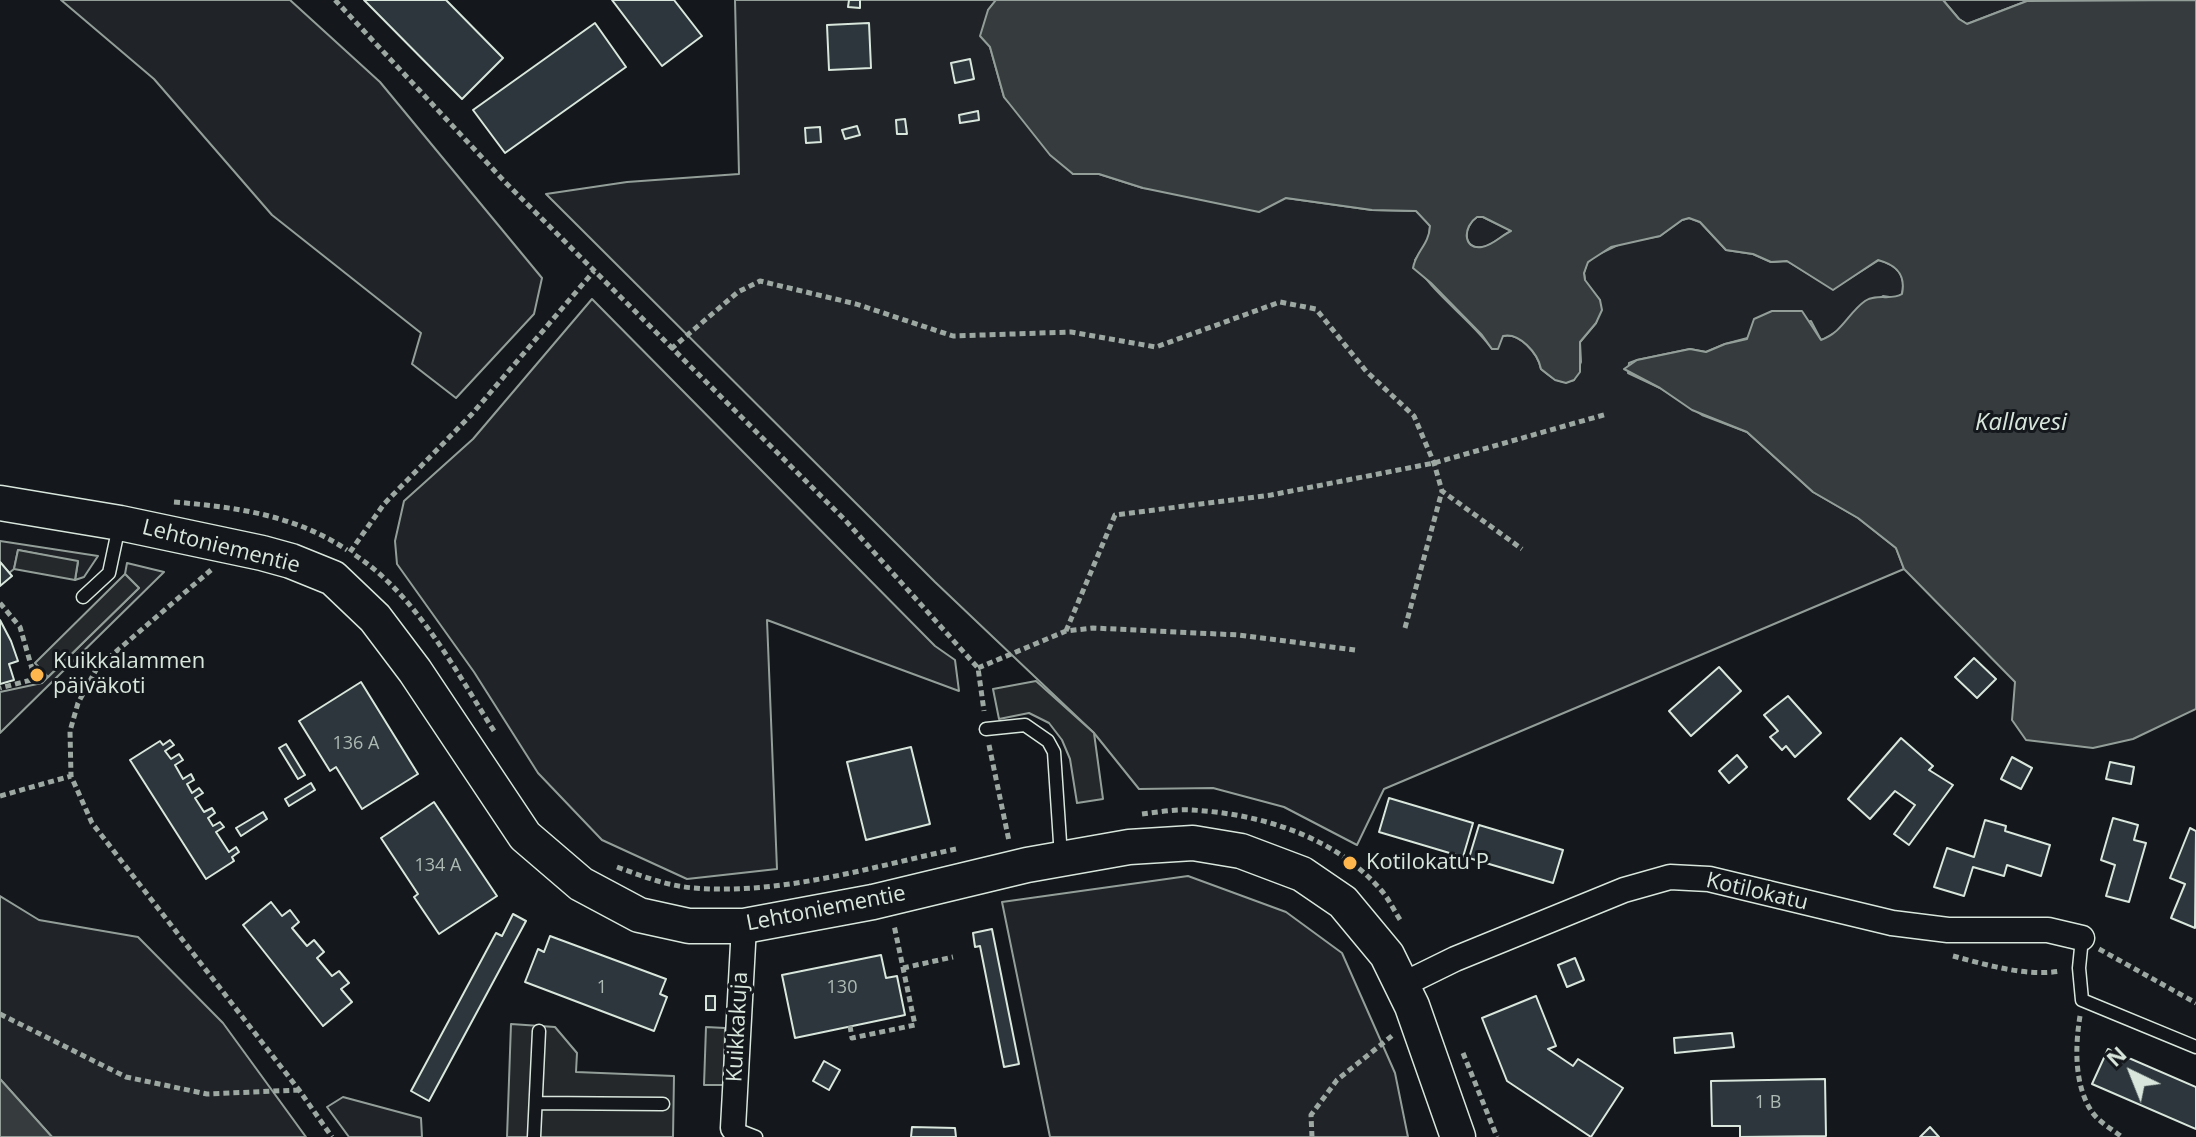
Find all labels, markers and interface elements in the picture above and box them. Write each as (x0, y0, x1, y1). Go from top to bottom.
water label: Kallavesi (1975, 409, 2067, 437)
street label: Lehtoniementie (139, 515, 303, 579)
place label: Kuikkalammen päiväkoti (53, 649, 205, 700)
marker: Kuikkalammen päiväkoti (28, 666, 46, 684)
house number: 136 A (333, 733, 379, 755)
place label: Kotilokatu P (1366, 850, 1489, 876)
marker: Kotilokatu P (1341, 854, 1359, 872)
house number: 134 A (415, 855, 461, 877)
street label: Kotilokatu (1703, 867, 1811, 917)
street label: Lehtoniementie (744, 881, 908, 937)
street label: Kuikkakuja (722, 971, 754, 1083)
house number: 1 (597, 977, 607, 999)
house number: 130 (827, 977, 857, 999)
north arrow (2092, 1033, 2172, 1113)
text: N (2099, 1038, 2132, 1073)
house number: 1 B (1755, 1092, 1781, 1114)

